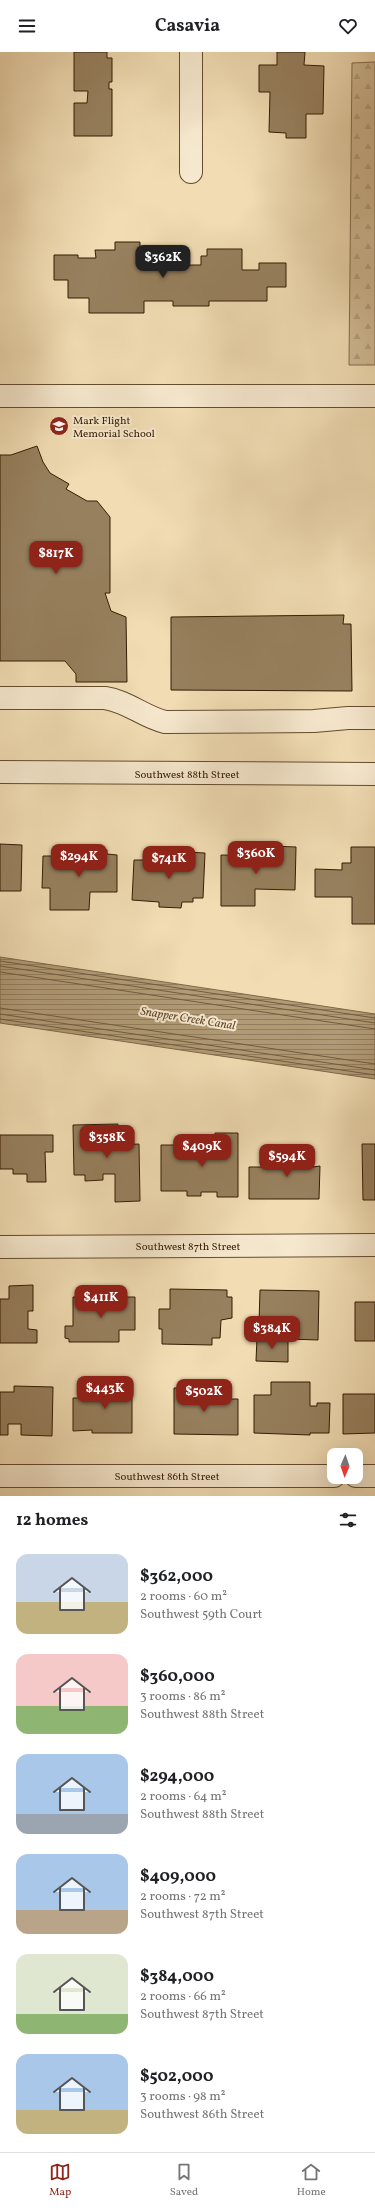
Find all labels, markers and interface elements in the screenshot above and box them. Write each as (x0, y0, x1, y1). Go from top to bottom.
text: Casavia (155, 14, 220, 39)
icon: menu (16, 15, 38, 37)
icon: heart (337, 15, 359, 37)
pin: $362K (135, 245, 191, 279)
text: $362K (144, 249, 182, 267)
place label: Mark Flight Memorial School (73, 414, 155, 442)
school or university icon: Mark Flight Memorial School (48, 415, 70, 437)
pin: $817K (28, 541, 84, 575)
text: $817K (38, 545, 74, 563)
street label: Southwest 88th Street (134, 768, 240, 783)
pin: $360K (228, 841, 284, 875)
pin: $294K (51, 844, 107, 878)
text: $360K (237, 845, 275, 863)
pin: $741K (141, 846, 197, 880)
text: $294K (60, 848, 98, 866)
text: $741K (152, 850, 186, 868)
water label: Snapper Creek Canal (139, 1004, 237, 1034)
pin: $358K (79, 1125, 135, 1159)
text: $358K (89, 1129, 125, 1147)
pin: $409K (174, 1134, 230, 1168)
text: $409K (182, 1138, 222, 1156)
pin: $594K (259, 1144, 315, 1178)
text: $594K (268, 1148, 306, 1166)
street label: Southwest 87th Street (136, 1240, 241, 1255)
pin: $411K (73, 1285, 129, 1319)
text: $411K (84, 1289, 119, 1307)
pin: $384K (244, 1316, 300, 1350)
text: $384K (253, 1320, 291, 1338)
pin: $443K (77, 1376, 133, 1410)
pin: $502K (176, 1379, 232, 1413)
text: $443K (86, 1380, 124, 1398)
text: $502K (185, 1383, 223, 1401)
north arrow (327, 1448, 363, 1484)
map controls (327, 1448, 363, 1484)
street label: Southwest 86th Street (114, 1470, 220, 1485)
text: 12 homes (16, 1509, 88, 1532)
icon: filters (337, 1509, 359, 1531)
text: $362,000 (140, 1565, 213, 1588)
icon: home (48, 1570, 96, 1618)
text: 2 rooms · 60 m² (140, 1588, 227, 1606)
text: Southwest 59th Court (140, 1606, 262, 1624)
text: $360,000 (140, 1665, 215, 1688)
icon: home (48, 1670, 96, 1718)
text: 3 rooms · 86 m² (140, 1688, 225, 1706)
text: Southwest 88th Street (140, 1706, 264, 1724)
text: $294,000 (140, 1765, 214, 1788)
icon: home (48, 1770, 96, 1818)
text: 2 rooms · 64 m² (140, 1788, 227, 1806)
text: Southwest 88th Street (140, 1806, 264, 1824)
text: $409,000 (140, 1865, 216, 1888)
icon: home (48, 1870, 96, 1918)
text: 2 rooms · 72 m² (140, 1888, 226, 1906)
text: Southwest 87th Street (140, 1906, 264, 1924)
text: $384,000 (140, 1965, 214, 1988)
icon: home (48, 1970, 96, 2018)
text: 2 rooms · 66 m² (140, 1988, 226, 2006)
text: Southwest 87th Street (140, 2006, 264, 2024)
text: $502,000 (140, 2065, 213, 2088)
icon: home (48, 2070, 96, 2118)
text: 3 rooms · 98 m² (140, 2088, 226, 2106)
text: Southwest 86th Street (140, 2106, 264, 2124)
tab: Map (49, 2161, 71, 2200)
tab: Saved (170, 2161, 198, 2200)
tab: Home (297, 2161, 326, 2200)

